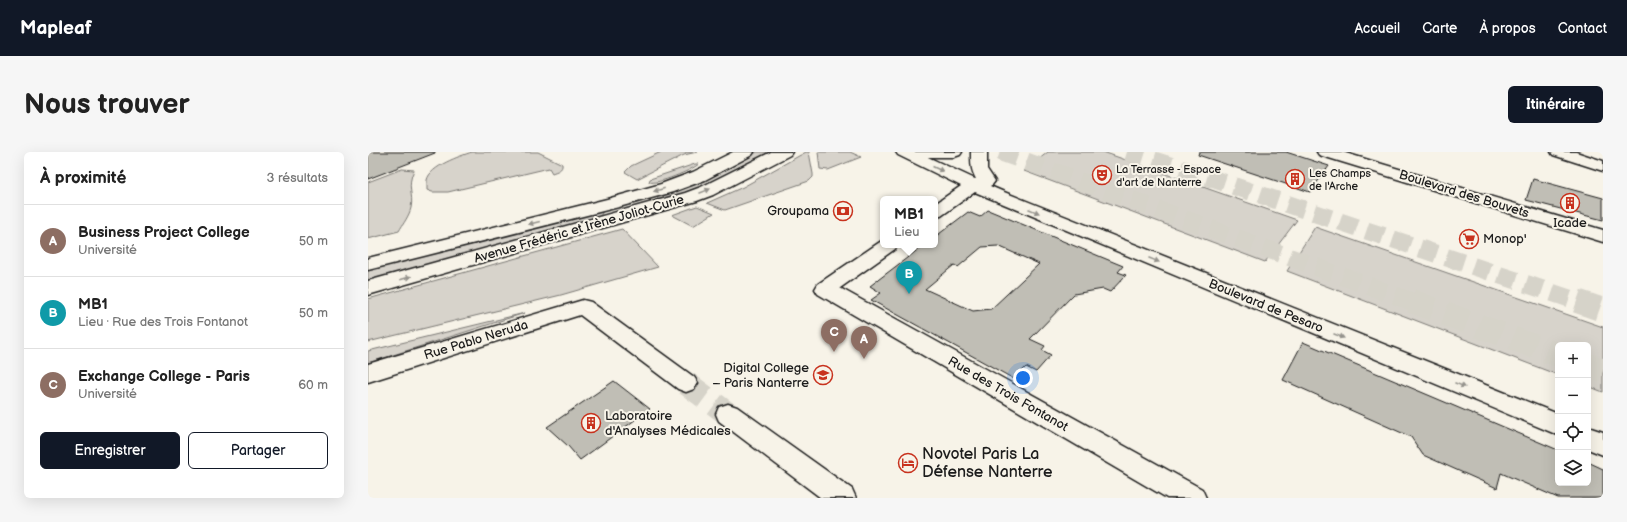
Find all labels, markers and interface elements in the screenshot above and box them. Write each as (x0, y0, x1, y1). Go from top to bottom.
text: Mapleaf (20, 17, 92, 40)
text: Accueil (1354, 20, 1400, 37)
text: Carte (1422, 20, 1457, 37)
text: À propos (1479, 20, 1536, 37)
text: Contact (1558, 20, 1607, 37)
button: Itinéraire (1508, 86, 1603, 123)
text: Nous trouver (24, 88, 190, 121)
place label: La Terrasse - Espace d'art de Nanterre (1116, 163, 1221, 189)
theatre icon: La Terrasse - Espace d'art de Nanterre (1091, 164, 1113, 186)
one-way arrow (933, 166, 944, 172)
place label: Les Champs de l'Arche (1309, 167, 1372, 193)
street label: Boulevard des Bouvets (1397, 167, 1532, 222)
text: À proximité (40, 168, 126, 188)
building icon: Les Champs de l'Arche (1284, 168, 1306, 190)
text: 3 résultats (266, 170, 328, 186)
one-way arrow (653, 187, 665, 193)
one-way arrow (700, 188, 712, 194)
street label: Avenue Frédéric et Irène Joliot-Curie (472, 191, 686, 267)
building icon: Icade (1559, 192, 1581, 214)
popup (880, 196, 938, 248)
bank icon: Groupama (832, 200, 854, 222)
place label: Groupama (767, 203, 829, 219)
text: MB1 (894, 205, 924, 224)
one-way arrow (1029, 208, 1041, 214)
place label: Icade (1553, 215, 1587, 231)
one-way arrow (528, 220, 540, 226)
text: Business Project College (78, 223, 250, 242)
text: Lieu (894, 224, 920, 240)
supermarket icon: Monop' (1458, 228, 1480, 250)
place label: Monop' (1483, 231, 1527, 247)
text: A (49, 233, 57, 249)
text: 50 m (299, 233, 328, 249)
text: Université (78, 242, 137, 258)
one-way arrow (1149, 257, 1160, 263)
pin: B (896, 261, 922, 294)
one-way arrow (400, 275, 412, 281)
street label: Boulevard de Pesaro (1206, 276, 1326, 336)
text: MB1 (78, 295, 108, 314)
text: B (48, 305, 58, 321)
text: 50 m (299, 305, 328, 321)
text: Lieu · Rue des Trois Fontanot (78, 314, 248, 330)
street label: Rue Pablo Neruda (422, 317, 530, 363)
pin: C (821, 319, 847, 352)
pin: A (851, 326, 877, 359)
one-way arrow (1334, 333, 1345, 339)
map controls (1555, 342, 1591, 486)
button: + (1555, 342, 1591, 378)
street label: Rue des Trois Fontanot (945, 353, 1071, 435)
place label: Digital College – Paris Nanterre (712, 360, 809, 391)
school or university icon: Digital College – Paris Nanterre (812, 364, 834, 386)
text: Exchange College - Paris (78, 367, 250, 386)
your location (1013, 368, 1033, 388)
text: C (48, 377, 58, 393)
text: 60 m (298, 377, 328, 393)
button: − (1555, 378, 1591, 414)
one-way arrow (1454, 382, 1465, 388)
text: Université (78, 386, 137, 402)
place label: Laboratoire d'Analyses Médicales (605, 408, 731, 439)
building icon: Laboratoire d'Analyses Médicales (580, 412, 602, 434)
button: locate (1555, 414, 1591, 450)
button: Enregistrer (40, 432, 180, 469)
button: Partager (188, 432, 328, 469)
place label: Novotel Paris La Défense Nanterre (922, 445, 1053, 482)
button: layers (1555, 450, 1591, 486)
hotel icon: Novotel Paris La Défense Nanterre (897, 452, 919, 474)

